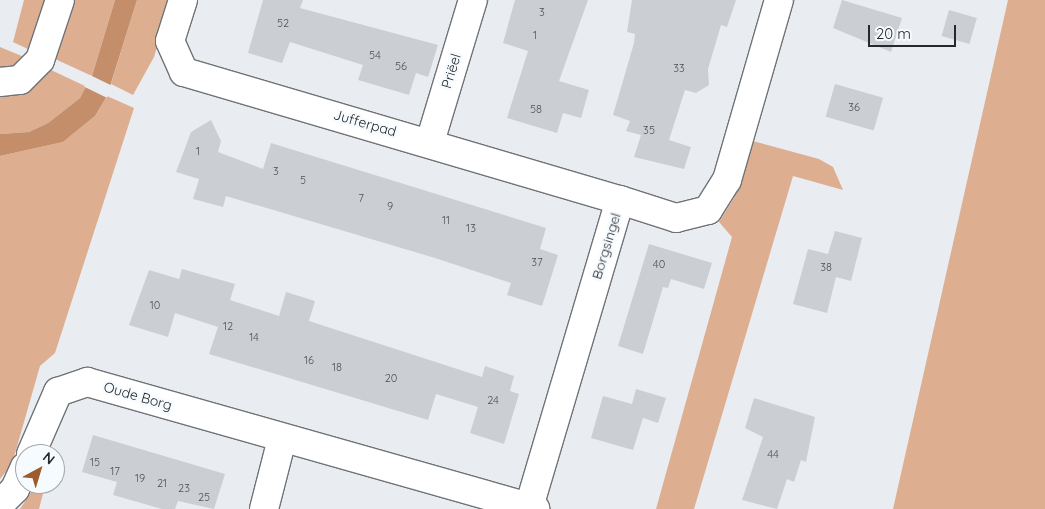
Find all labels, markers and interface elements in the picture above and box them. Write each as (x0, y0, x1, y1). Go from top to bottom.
house number: 3 (539, 5, 545, 19)
scale bar (870, 15, 958, 47)
house number: 52 (277, 16, 289, 30)
text: 20 m (876, 24, 911, 43)
house number: 1 (533, 28, 537, 42)
house number: 54 (369, 48, 381, 62)
street label: Priëel (438, 51, 464, 91)
house number: 56 (395, 59, 407, 73)
house number: 33 (673, 61, 685, 75)
house number: 36 (848, 100, 860, 114)
house number: 58 (530, 102, 542, 116)
street label: Jufferpad (332, 106, 398, 140)
house number: 35 (643, 123, 655, 137)
house number: 1 (196, 144, 200, 158)
house number: 3 (273, 164, 279, 178)
house number: 5 (300, 173, 306, 187)
house number: 7 (358, 191, 364, 205)
house number: 9 (387, 199, 393, 213)
street label: Borgsingel (588, 211, 624, 281)
house number: 11 (442, 213, 450, 227)
house number: 13 (466, 221, 476, 235)
house number: 37 (531, 255, 543, 269)
house number: 40 (653, 257, 665, 271)
house number: 38 (820, 260, 832, 274)
house number: 10 (150, 298, 160, 312)
house number: 12 (223, 319, 233, 333)
house number: 14 (249, 330, 259, 344)
house number: 16 (304, 353, 314, 367)
house number: 18 (332, 360, 342, 374)
house number: 20 (385, 371, 397, 385)
street label: Oude Borg (102, 378, 174, 414)
house number: 24 (487, 393, 499, 407)
north arrow (15, 444, 65, 494)
house number: 44 (767, 447, 779, 461)
text: N (39, 448, 58, 468)
house number: 15 (90, 455, 100, 469)
house number: 17 (110, 464, 120, 478)
house number: 19 (135, 471, 145, 485)
house number: 21 (157, 476, 167, 490)
house number: 23 (178, 481, 190, 495)
house number: 25 (198, 490, 210, 504)

